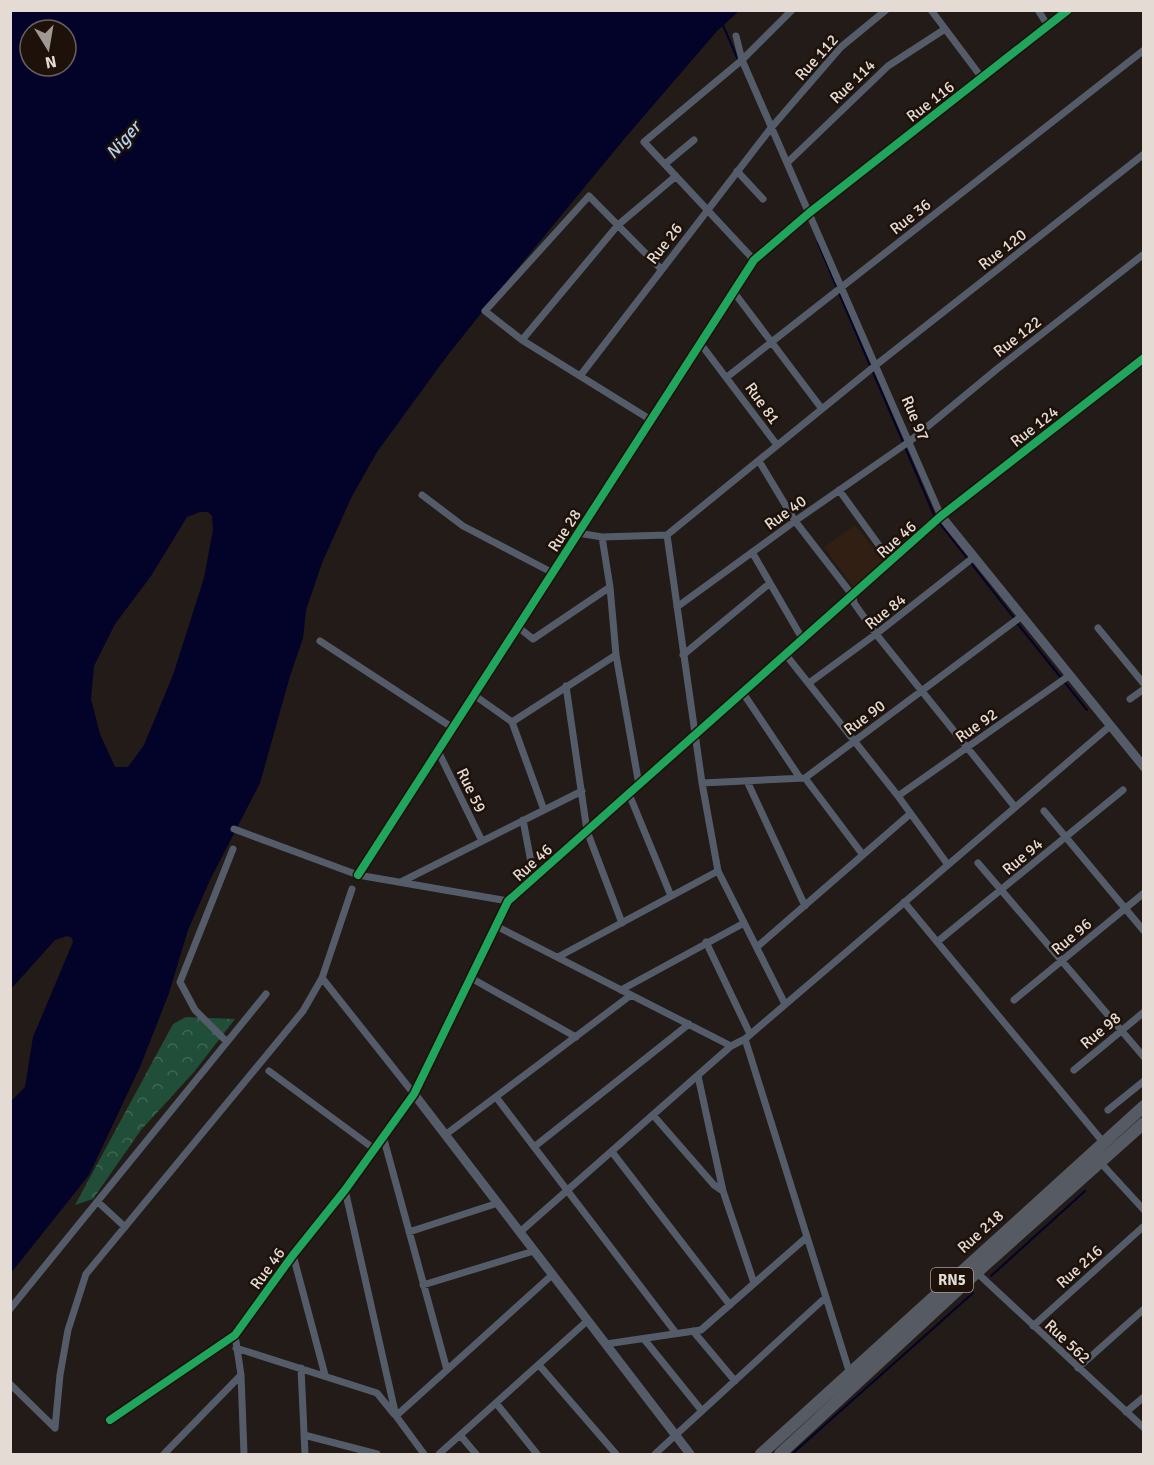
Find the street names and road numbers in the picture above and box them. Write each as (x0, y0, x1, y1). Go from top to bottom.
street label: Rue 112 (791, 30, 843, 85)
street label: Rue 114 (826, 55, 880, 108)
street label: Rue 116 (903, 77, 959, 127)
street label: Rue 36 (886, 195, 935, 239)
street label: Rue 26 (643, 219, 687, 268)
street label: Rue 120 (975, 225, 1031, 275)
street label: Rue 122 (990, 312, 1046, 362)
street label: Rue 81 (740, 379, 784, 428)
street label: Rue 97 (897, 393, 933, 444)
street label: Rue 124 (1007, 402, 1063, 452)
street label: Rue 40 (761, 491, 810, 535)
street label: Rue 28 (544, 505, 586, 556)
street label: Rue 46 (873, 517, 921, 563)
street label: Rue 84 (861, 589, 910, 634)
street label: Rue 90 (840, 696, 889, 740)
street label: Rue 92 (952, 704, 1001, 747)
street label: Rue 59 (452, 765, 490, 816)
street label: Rue 94 (998, 834, 1047, 879)
street label: Rue 46 (509, 840, 557, 886)
street label: Rue 96 (1047, 914, 1096, 959)
street label: Rue 98 (1076, 1008, 1125, 1053)
street label: Rue 218 (953, 1206, 1008, 1258)
street label: Rue 216 (1052, 1241, 1107, 1293)
street label: Rue 46 (246, 1244, 290, 1293)
road number: RN5 (931, 1268, 973, 1292)
street label: Rue 562 (1040, 1316, 1094, 1368)

